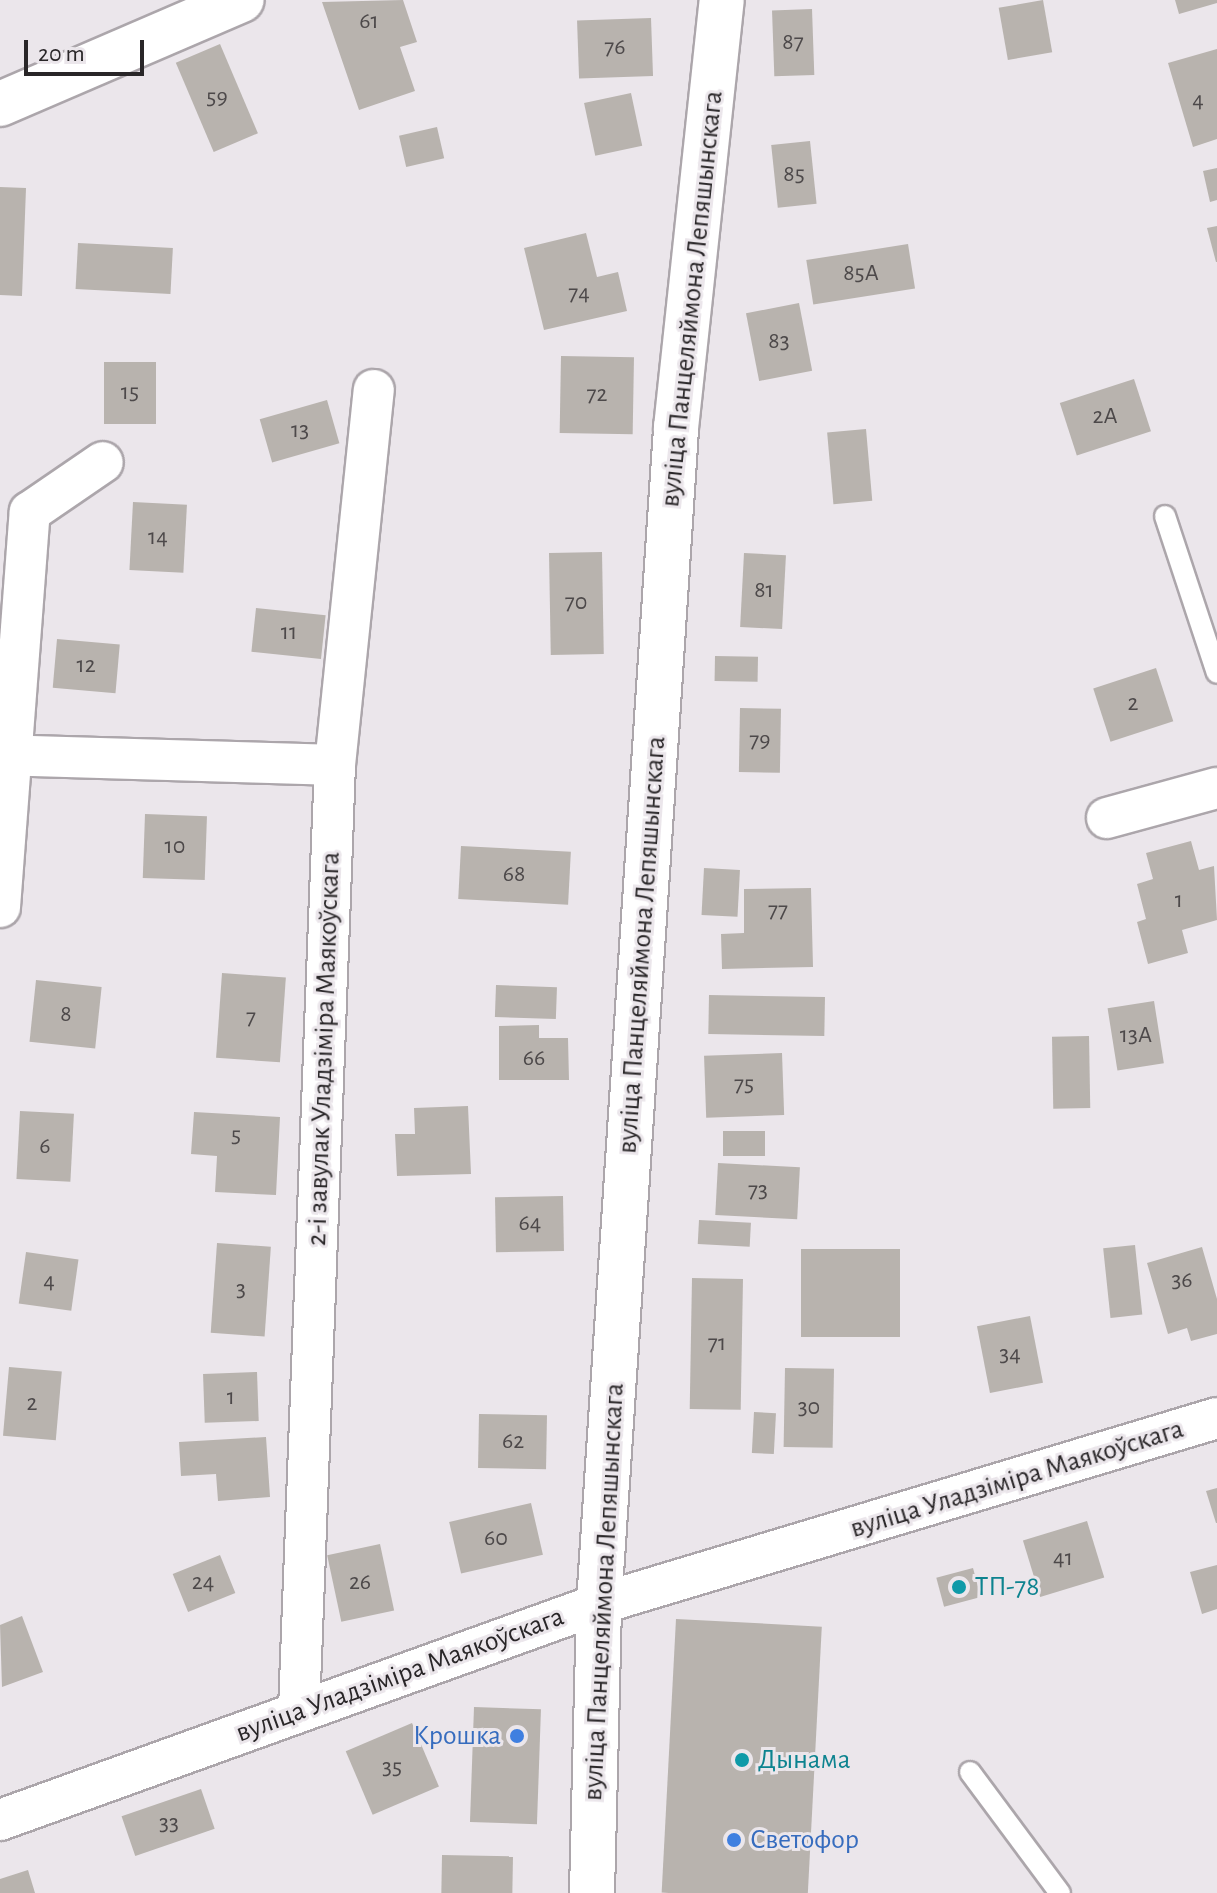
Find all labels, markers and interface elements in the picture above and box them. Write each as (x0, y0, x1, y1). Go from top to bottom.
house number: 61 (359, 8, 379, 36)
scale bar (28, 24, 148, 74)
house number: 87 (782, 29, 804, 57)
house number: 76 (604, 34, 626, 62)
text: 20 m (38, 42, 85, 66)
house number: 59 (206, 84, 228, 112)
house number: 4 (1192, 87, 1204, 115)
street label: вуліца Панцеляймона Лепяшынскага (653, 89, 731, 509)
house number: 85 (783, 161, 805, 189)
house number: 85А (843, 260, 879, 288)
house number: 74 (568, 280, 590, 308)
house number: 83 (768, 328, 790, 356)
house number: 15 (121, 379, 139, 407)
house number: 72 (587, 381, 607, 409)
house number: 2А (1092, 403, 1118, 431)
house number: 13 (291, 417, 309, 445)
house number: 14 (148, 524, 168, 552)
house number: 81 (754, 577, 774, 605)
house number: 70 (565, 589, 587, 617)
house number: 11 (281, 619, 297, 647)
house number: 12 (76, 652, 96, 680)
house number: 2 (1128, 690, 1138, 718)
house number: 79 (749, 727, 771, 755)
street label: вуліца Панцеляймона Лепяшынскага (611, 735, 673, 1155)
house number: 10 (165, 833, 185, 861)
street label: 2-і завулак Уладзіміра Маякоўскага (300, 851, 348, 1247)
house number: 68 (503, 861, 525, 889)
house number: 1 (1175, 887, 1183, 915)
house number: 77 (768, 897, 788, 925)
house number: 8 (60, 1001, 72, 1029)
house number: 7 (246, 1004, 256, 1032)
house number: 13А (1120, 1022, 1152, 1050)
house number: 66 (523, 1045, 545, 1073)
house number: 75 (734, 1071, 754, 1099)
house number: 5 (231, 1122, 241, 1150)
house number: 6 (39, 1133, 51, 1161)
house number: 73 (748, 1177, 768, 1205)
house number: 64 (519, 1210, 541, 1238)
house number: 36 (1171, 1267, 1193, 1295)
house number: 4 (43, 1268, 55, 1296)
house number: 3 (236, 1276, 246, 1304)
house number: 71 (708, 1330, 726, 1358)
house number: 34 (999, 1341, 1021, 1369)
street label: вуліца Панцеляймона Лепяшынскага (576, 1382, 632, 1802)
house number: 1 (227, 1384, 235, 1412)
house number: 2 (27, 1390, 37, 1418)
house number: 30 (798, 1394, 820, 1422)
street label: вуліца Уладзіміра Маякоўскага (846, 1412, 1188, 1546)
house number: 62 (502, 1428, 524, 1456)
house number: 60 (484, 1525, 508, 1553)
house number: 41 (1053, 1545, 1073, 1573)
house number: 24 (192, 1569, 214, 1597)
house number: 26 (349, 1569, 371, 1597)
place label: ТП-78 (975, 1570, 1039, 1604)
marker: ТП-78 (950, 1578, 968, 1596)
street label: вуліца Уладзіміра Маякоўскага (231, 1600, 569, 1750)
place label: Крошка (413, 1719, 501, 1753)
marker: Крошка (508, 1727, 526, 1745)
place label: Дынама (758, 1743, 850, 1777)
marker: Дынама (733, 1751, 751, 1769)
house number: 35 (382, 1754, 402, 1782)
house number: 33 (159, 1810, 179, 1838)
place label: Светофор (750, 1823, 859, 1857)
marker: Светофор (725, 1831, 743, 1849)

